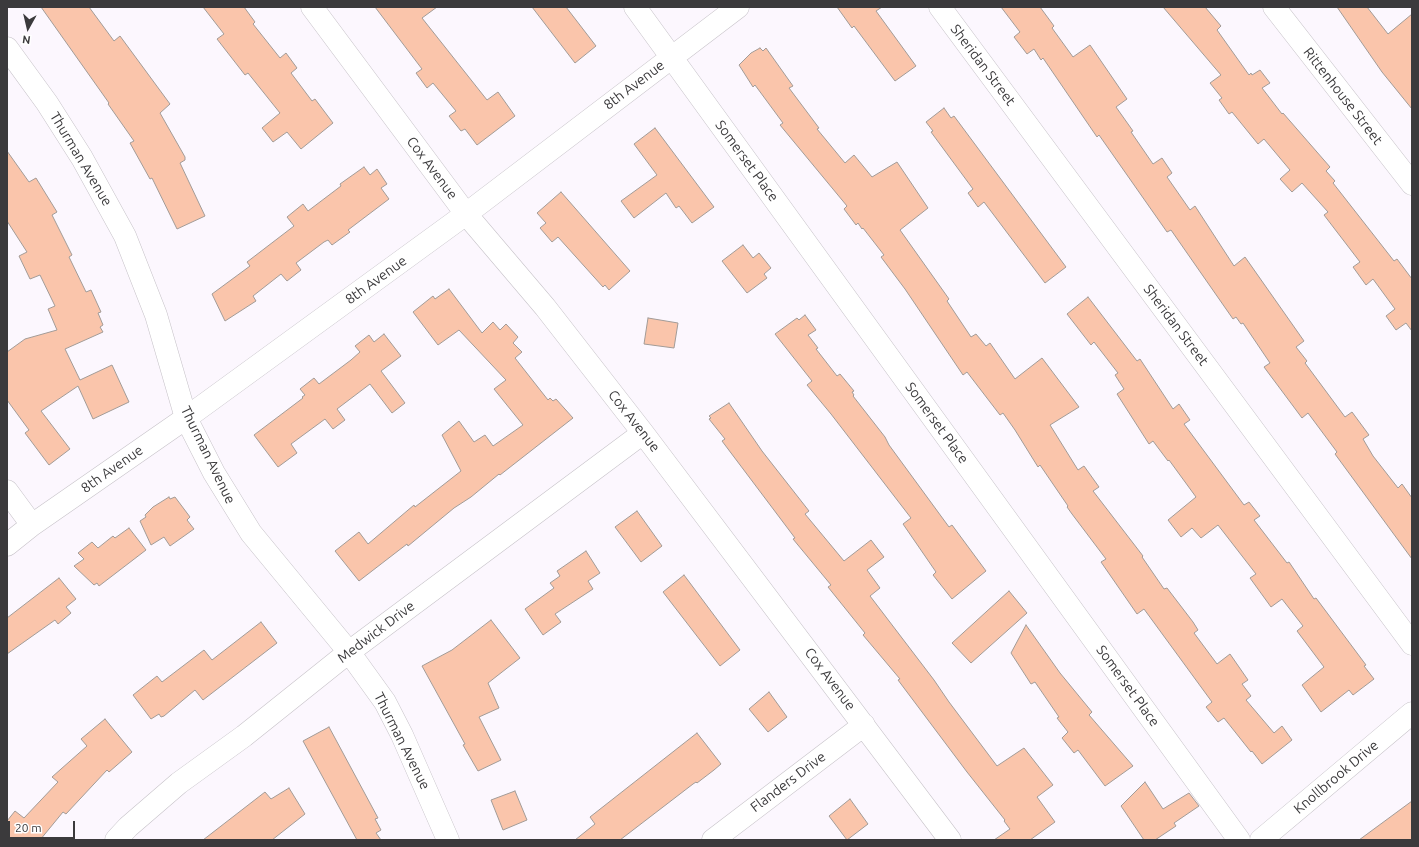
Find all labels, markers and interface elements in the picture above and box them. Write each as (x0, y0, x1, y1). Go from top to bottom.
north arrow (8, 8, 48, 48)
street label: Sheridan Street (947, 21, 1019, 109)
text: N (21, 33, 31, 46)
street label: Rittenhouse Street (1300, 44, 1386, 148)
street label: 8th Avenue (600, 57, 668, 113)
street label: Thurman Avenue (46, 109, 116, 209)
street label: Somerset Place (712, 117, 782, 205)
street label: Cox Avenue (403, 133, 461, 203)
street label: 8th Avenue (342, 252, 410, 308)
street label: Sheridan Street (1140, 281, 1212, 369)
street label: Somerset Place (902, 379, 972, 467)
street label: Cox Avenue (605, 387, 663, 455)
street label: Thurman Avenue (177, 403, 239, 507)
street label: 8th Avenue (78, 442, 146, 496)
street label: Medwick Drive (334, 598, 418, 666)
street label: Somerset Place (1093, 642, 1163, 730)
street label: Cox Avenue (801, 644, 859, 714)
street label: Thurman Avenue (370, 690, 434, 792)
street label: Knollbrook Drive (1290, 737, 1382, 817)
street label: Flanders Drive (747, 748, 829, 816)
scale bar (10, 813, 77, 839)
text: 20 m (15, 821, 42, 834)

